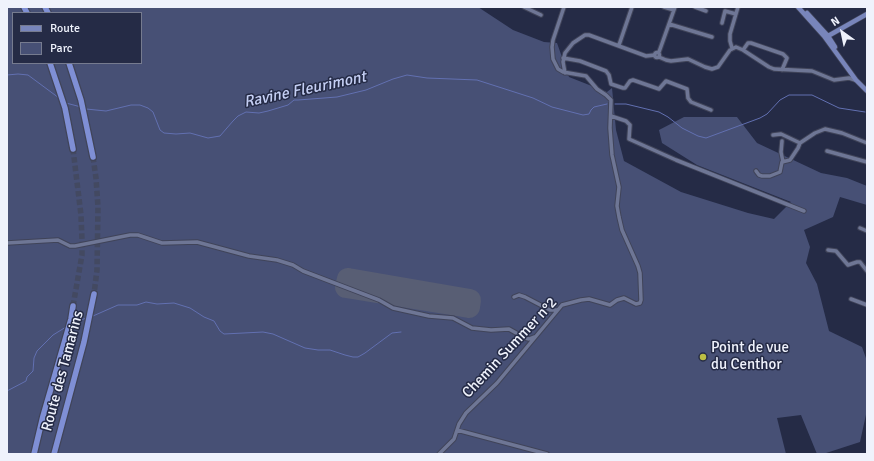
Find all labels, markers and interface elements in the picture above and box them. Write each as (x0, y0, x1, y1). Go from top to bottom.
legend (12, 12, 142, 64)
north arrow (822, 12, 862, 52)
text: N (828, 14, 842, 29)
text: Route (50, 21, 80, 36)
text: Parc (50, 41, 72, 56)
water label: Ravine Fleurimont (242, 68, 368, 112)
street label: Chemin Summer n°2 (459, 294, 561, 402)
street label: Route des Tamarins (38, 309, 88, 433)
place label: Point de vue du Centhor (711, 339, 789, 374)
marker: Point de vue du Centhor (698, 352, 708, 362)

